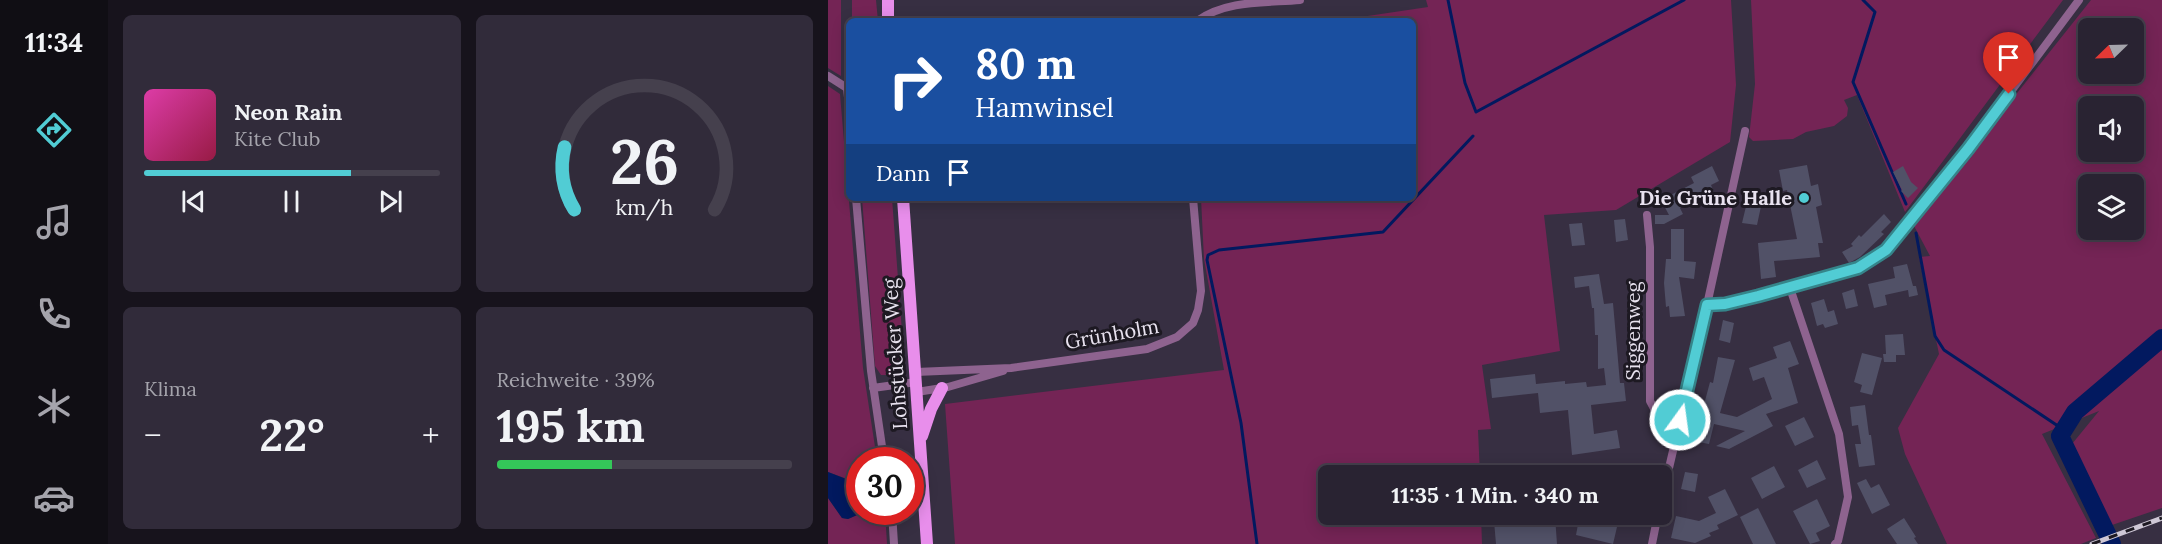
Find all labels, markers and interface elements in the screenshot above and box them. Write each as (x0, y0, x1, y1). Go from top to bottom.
north arrow (2078, 18, 2144, 84)
map controls (2078, 18, 2144, 240)
text: 11:34 (25, 25, 83, 59)
pin (1983, 32, 2034, 94)
text: 80 m (975, 37, 1075, 91)
icon: arrive (1992, 41, 2025, 74)
icon: right (876, 42, 954, 120)
text: Hamwinsel (975, 90, 1114, 124)
button: sound (2078, 96, 2144, 162)
text: Neon Rain (234, 98, 342, 126)
icon: directions (33, 109, 75, 151)
text: 26 (610, 122, 679, 202)
text: Kite Club (234, 126, 320, 151)
icon: arrive (942, 156, 975, 189)
text: Dann (876, 159, 930, 187)
button: layers (2078, 174, 2144, 240)
icon: previous (177, 185, 210, 218)
icon: pause (275, 185, 308, 218)
icon: next (374, 185, 407, 218)
place label: Die Grüne Halle (1639, 185, 1792, 210)
marker: Die Grüne Halle (1797, 191, 1811, 205)
text: km/h (615, 194, 673, 222)
icon: music (33, 201, 75, 243)
street label: Lohstücker Weg (877, 277, 912, 430)
street label: Siggenweg (1620, 280, 1645, 381)
icon: phone (33, 293, 75, 335)
street label: Grünholm (1063, 313, 1161, 354)
text: Reichweite · 39% (497, 367, 655, 392)
text: Klima (144, 376, 197, 401)
icon: climate (33, 385, 75, 427)
position arrow (1648, 388, 1712, 452)
text: 195 km (497, 397, 645, 454)
text: 22° (259, 406, 324, 463)
text: − (144, 414, 162, 456)
text: + (422, 414, 439, 456)
speed limit sign: 30 (846, 447, 924, 525)
icon: car (33, 477, 75, 519)
text: 11:35 · 1 Min. · 340 m (1391, 481, 1599, 509)

